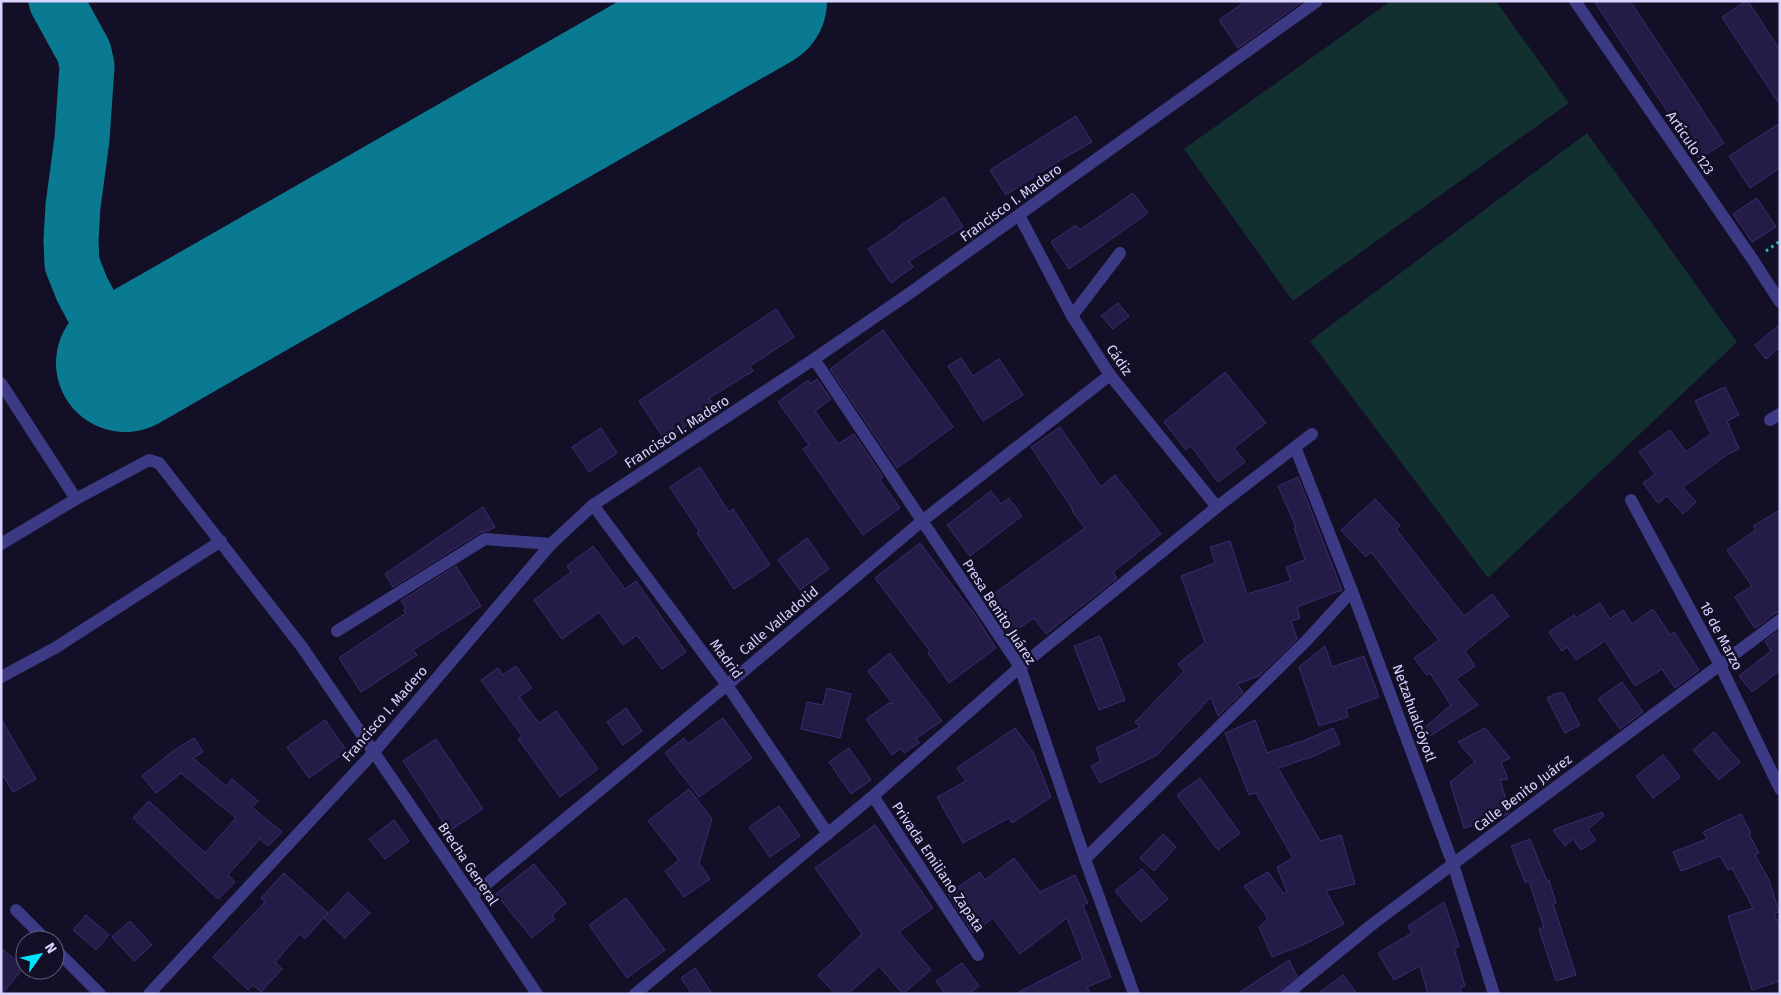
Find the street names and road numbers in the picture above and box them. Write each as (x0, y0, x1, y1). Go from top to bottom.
street label: Artículo 123 (1663, 108, 1717, 178)
street label: Francisco I. Madero (957, 160, 1065, 246)
street label: Cádiz (1102, 341, 1136, 379)
street label: Francisco I. Madero (621, 392, 733, 472)
street label: Presa Benito Juárez (959, 556, 1039, 668)
street label: Calle Valladolid (736, 583, 822, 659)
street label: 18 de Marzo (1696, 599, 1746, 673)
street label: Madrid (706, 636, 746, 682)
street label: Netzahualcóyotl (1389, 662, 1439, 764)
street label: Francisco I. Madero (339, 663, 431, 765)
street label: Calle Benito Juárez (1471, 751, 1575, 835)
street label: Privada Emiliano Zapata (888, 799, 988, 935)
street label: Brecha General (434, 819, 502, 909)

